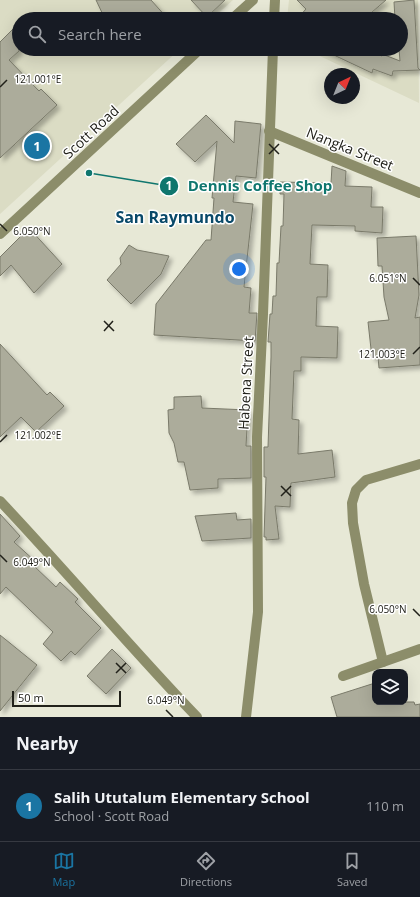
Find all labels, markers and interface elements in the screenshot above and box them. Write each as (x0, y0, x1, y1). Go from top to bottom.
search box (12, 12, 408, 56)
icon: search (26, 23, 48, 45)
text: Search here (58, 24, 142, 44)
north arrow (324, 68, 360, 104)
text: 121.001°E (15, 72, 61, 86)
street label: Scott Road (59, 101, 123, 162)
street label: Nangka Street (304, 122, 397, 175)
pin: 1 (24, 131, 50, 161)
callout: Dennis Coffee Shop (159, 173, 340, 200)
text: Dennis Coffee Shop (188, 175, 332, 195)
text: 1 (166, 177, 172, 194)
district label: San Raymundo (115, 206, 235, 228)
text: 6.050°N (13, 224, 51, 238)
your location (229, 259, 249, 279)
text: 6.051°N (369, 271, 407, 285)
street label: Habena Street (234, 336, 257, 430)
text: 121.003°E (359, 347, 405, 361)
text: 121.002°E (15, 428, 61, 442)
text: 6.049°N (13, 555, 51, 569)
text: 6.050°N (369, 602, 407, 616)
map controls (372, 669, 408, 705)
button: layers (372, 669, 408, 705)
scale bar (12, 689, 121, 708)
text: 50 m (18, 690, 44, 705)
text: 6.049°N (147, 693, 185, 707)
text: Nearby (16, 732, 78, 755)
text: Salih Ututalum Elementary School (54, 787, 310, 807)
text: 1 (25, 797, 33, 815)
text: 110 m (366, 797, 404, 815)
text: School · Scott Road (54, 807, 169, 825)
tab: Map (52, 850, 75, 889)
tab: Directions (180, 850, 232, 889)
tab: Saved (337, 850, 368, 889)

